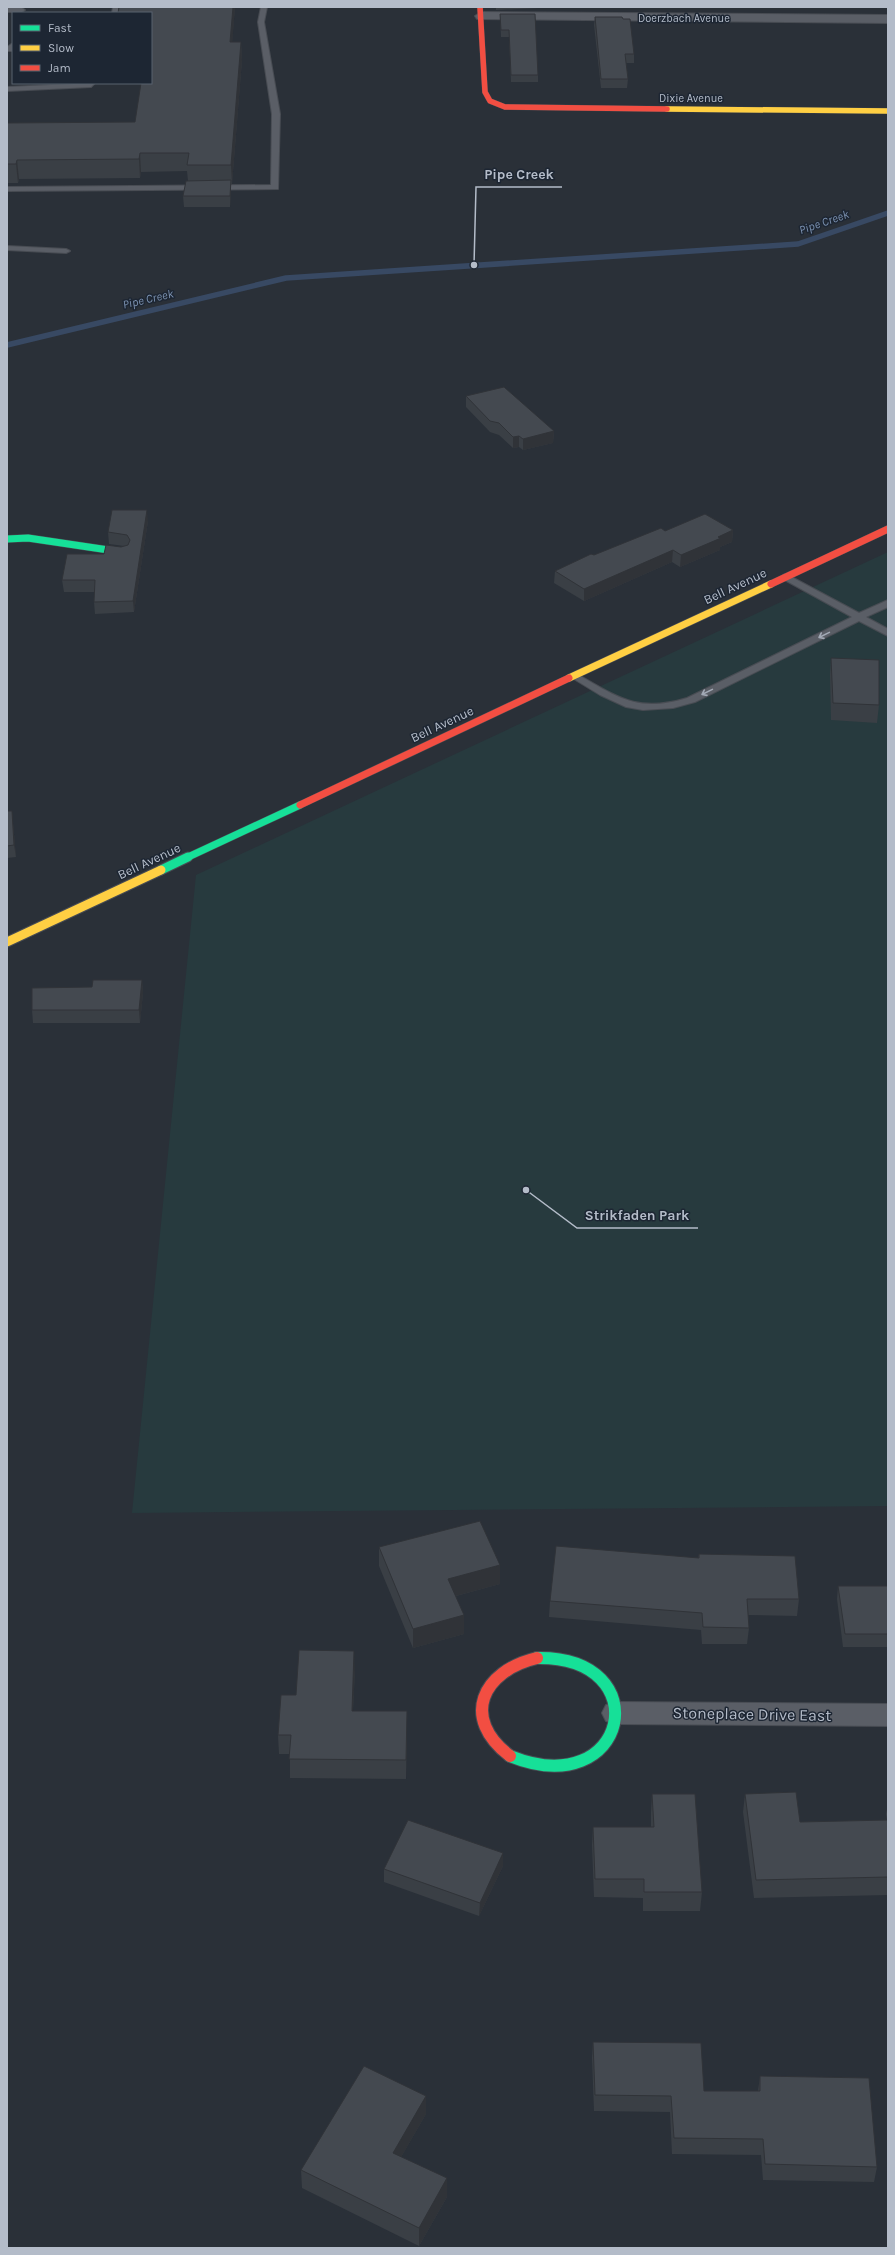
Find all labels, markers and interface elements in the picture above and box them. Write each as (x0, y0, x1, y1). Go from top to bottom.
legend (12, 12, 152, 84)
street label: Doerzbach Avenue (638, 12, 730, 25)
text: Fast (48, 21, 72, 35)
text: Slow (48, 41, 74, 55)
text: Jam (48, 61, 71, 75)
street label: Dixie Avenue (659, 92, 723, 105)
callout: Pipe Creek (476, 161, 562, 187)
text: Pipe Creek (484, 166, 555, 183)
water label: Pipe Creek (797, 207, 852, 237)
water label: Pipe Creek (121, 286, 176, 312)
street label: Bell Avenue (701, 565, 769, 607)
one-way arrow (818, 631, 830, 639)
one-way arrow (701, 689, 713, 696)
street label: Bell Avenue (408, 703, 476, 745)
street label: Bell Avenue (115, 840, 183, 882)
callout: Strikfaden Park (577, 1202, 698, 1228)
text: Strikfaden Park (585, 1207, 690, 1224)
street label: Stoneplace Drive East (673, 1703, 831, 1725)

